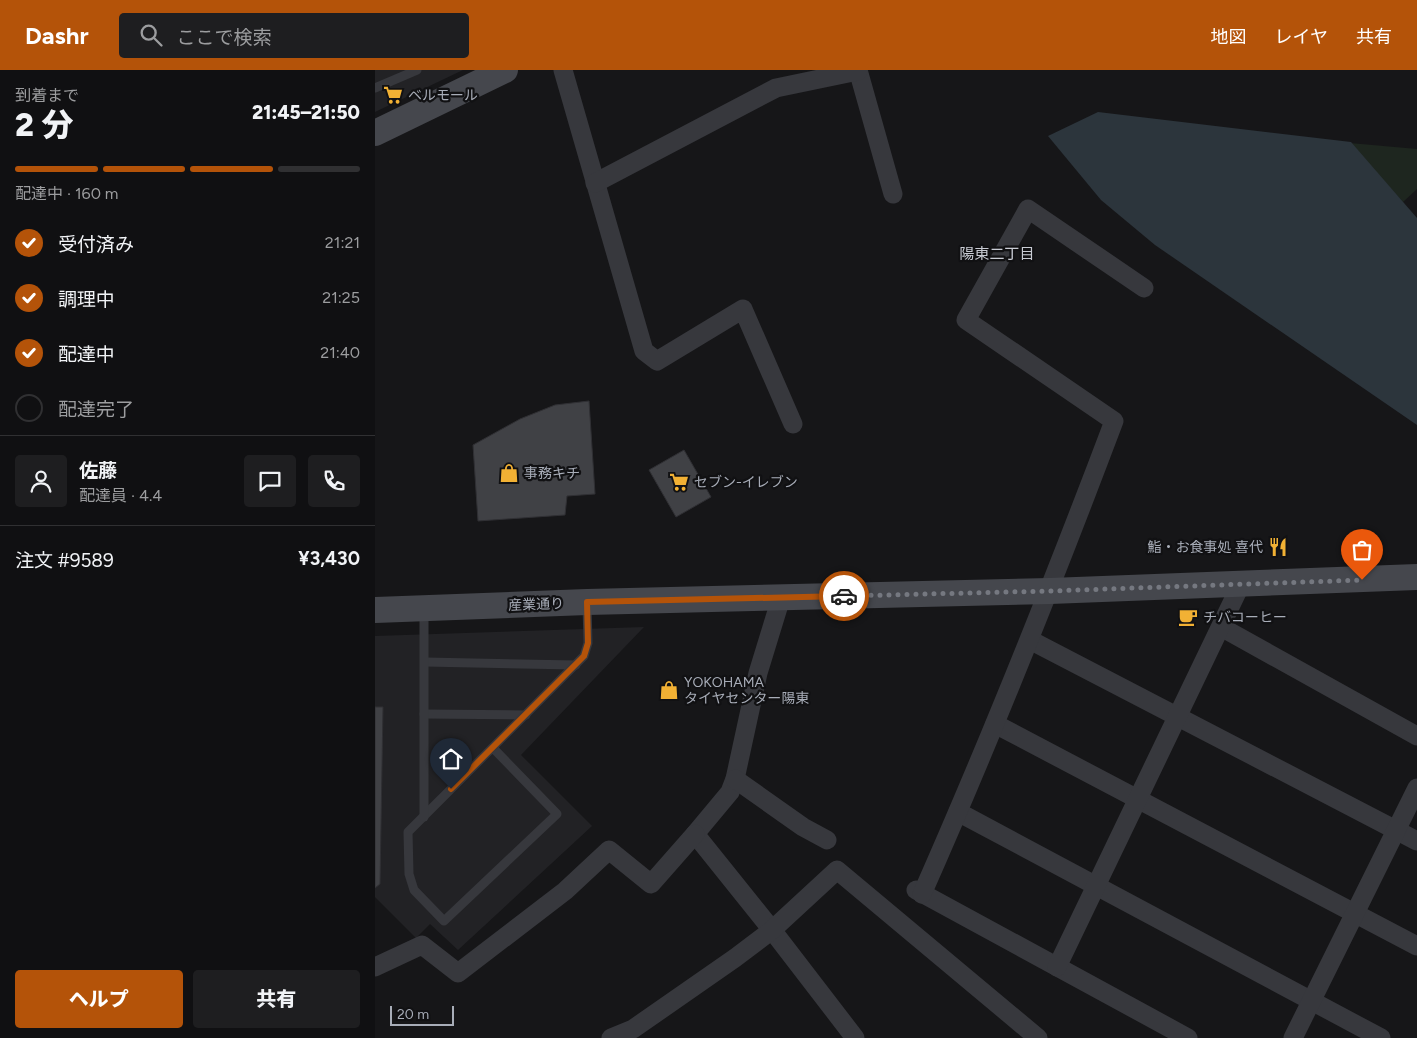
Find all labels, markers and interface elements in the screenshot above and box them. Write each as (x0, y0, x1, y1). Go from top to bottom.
search box (119, 13, 469, 58)
text: Dashr (25, 21, 89, 50)
icon: search (137, 21, 165, 49)
text: ここで検索 (177, 26, 272, 49)
text: 地図 (1211, 26, 1247, 48)
text: レイヤ (1275, 26, 1328, 48)
text: 共有 (1356, 26, 1392, 48)
supermarket icon: ベルモール (382, 84, 404, 106)
text: 到着まで (15, 86, 79, 105)
place label: ベルモール (408, 87, 478, 104)
text: 21:45–21:50 (252, 101, 360, 124)
text: 2 分 (15, 106, 73, 144)
text: 配達中 · 160 m (15, 184, 118, 203)
icon: check (15, 229, 43, 257)
text: 受付済み (58, 233, 134, 256)
text: 21:21 (325, 233, 360, 252)
district label: 陽東二丁目 (959, 245, 1035, 263)
icon: check (15, 284, 43, 312)
text: 調理中 (58, 288, 115, 311)
text: 21:25 (322, 288, 360, 307)
icon: check (15, 339, 43, 367)
text: 配達中 (58, 343, 115, 366)
text: 21:40 (320, 343, 360, 362)
text: 配達完了 (58, 398, 134, 421)
button: person (15, 455, 67, 507)
button: chat (244, 455, 296, 507)
button: phone (308, 455, 360, 507)
text: 佐藤 (79, 459, 117, 482)
shop icon: 事務キチ (498, 462, 520, 484)
place label: 事務キチ (524, 465, 580, 482)
supermarket icon: セブン-イレブン (668, 471, 690, 493)
place label: セブン-イレブン (694, 474, 798, 491)
text: 配達員 · 4.4 (79, 486, 162, 505)
pin (1341, 529, 1383, 580)
restaurant icon: 鮨・お食事処 喜代 (1267, 536, 1289, 558)
icon: bag (1348, 536, 1376, 564)
place label: 鮨・お食事処 喜代 (1148, 539, 1263, 556)
text: ¥3,430 (298, 547, 360, 570)
text: 注文 #9589 (15, 549, 114, 572)
courier (819, 571, 869, 621)
icon: car (830, 582, 858, 610)
street label: 産業通り (508, 595, 564, 614)
cafe icon: チバコーヒー (1177, 606, 1199, 628)
place label: チバコーヒー (1203, 609, 1287, 626)
place label: YOKOHAMA タイヤセンター陽東 (684, 674, 810, 707)
shop icon: YOKOHAMA タイヤセンター陽東 (658, 679, 680, 701)
pin (430, 738, 472, 789)
icon: home (437, 745, 465, 773)
button: ヘルプ (15, 970, 183, 1028)
button: 共有 (193, 970, 360, 1028)
scale bar (390, 1003, 454, 1026)
text: 20 m (397, 1006, 429, 1023)

